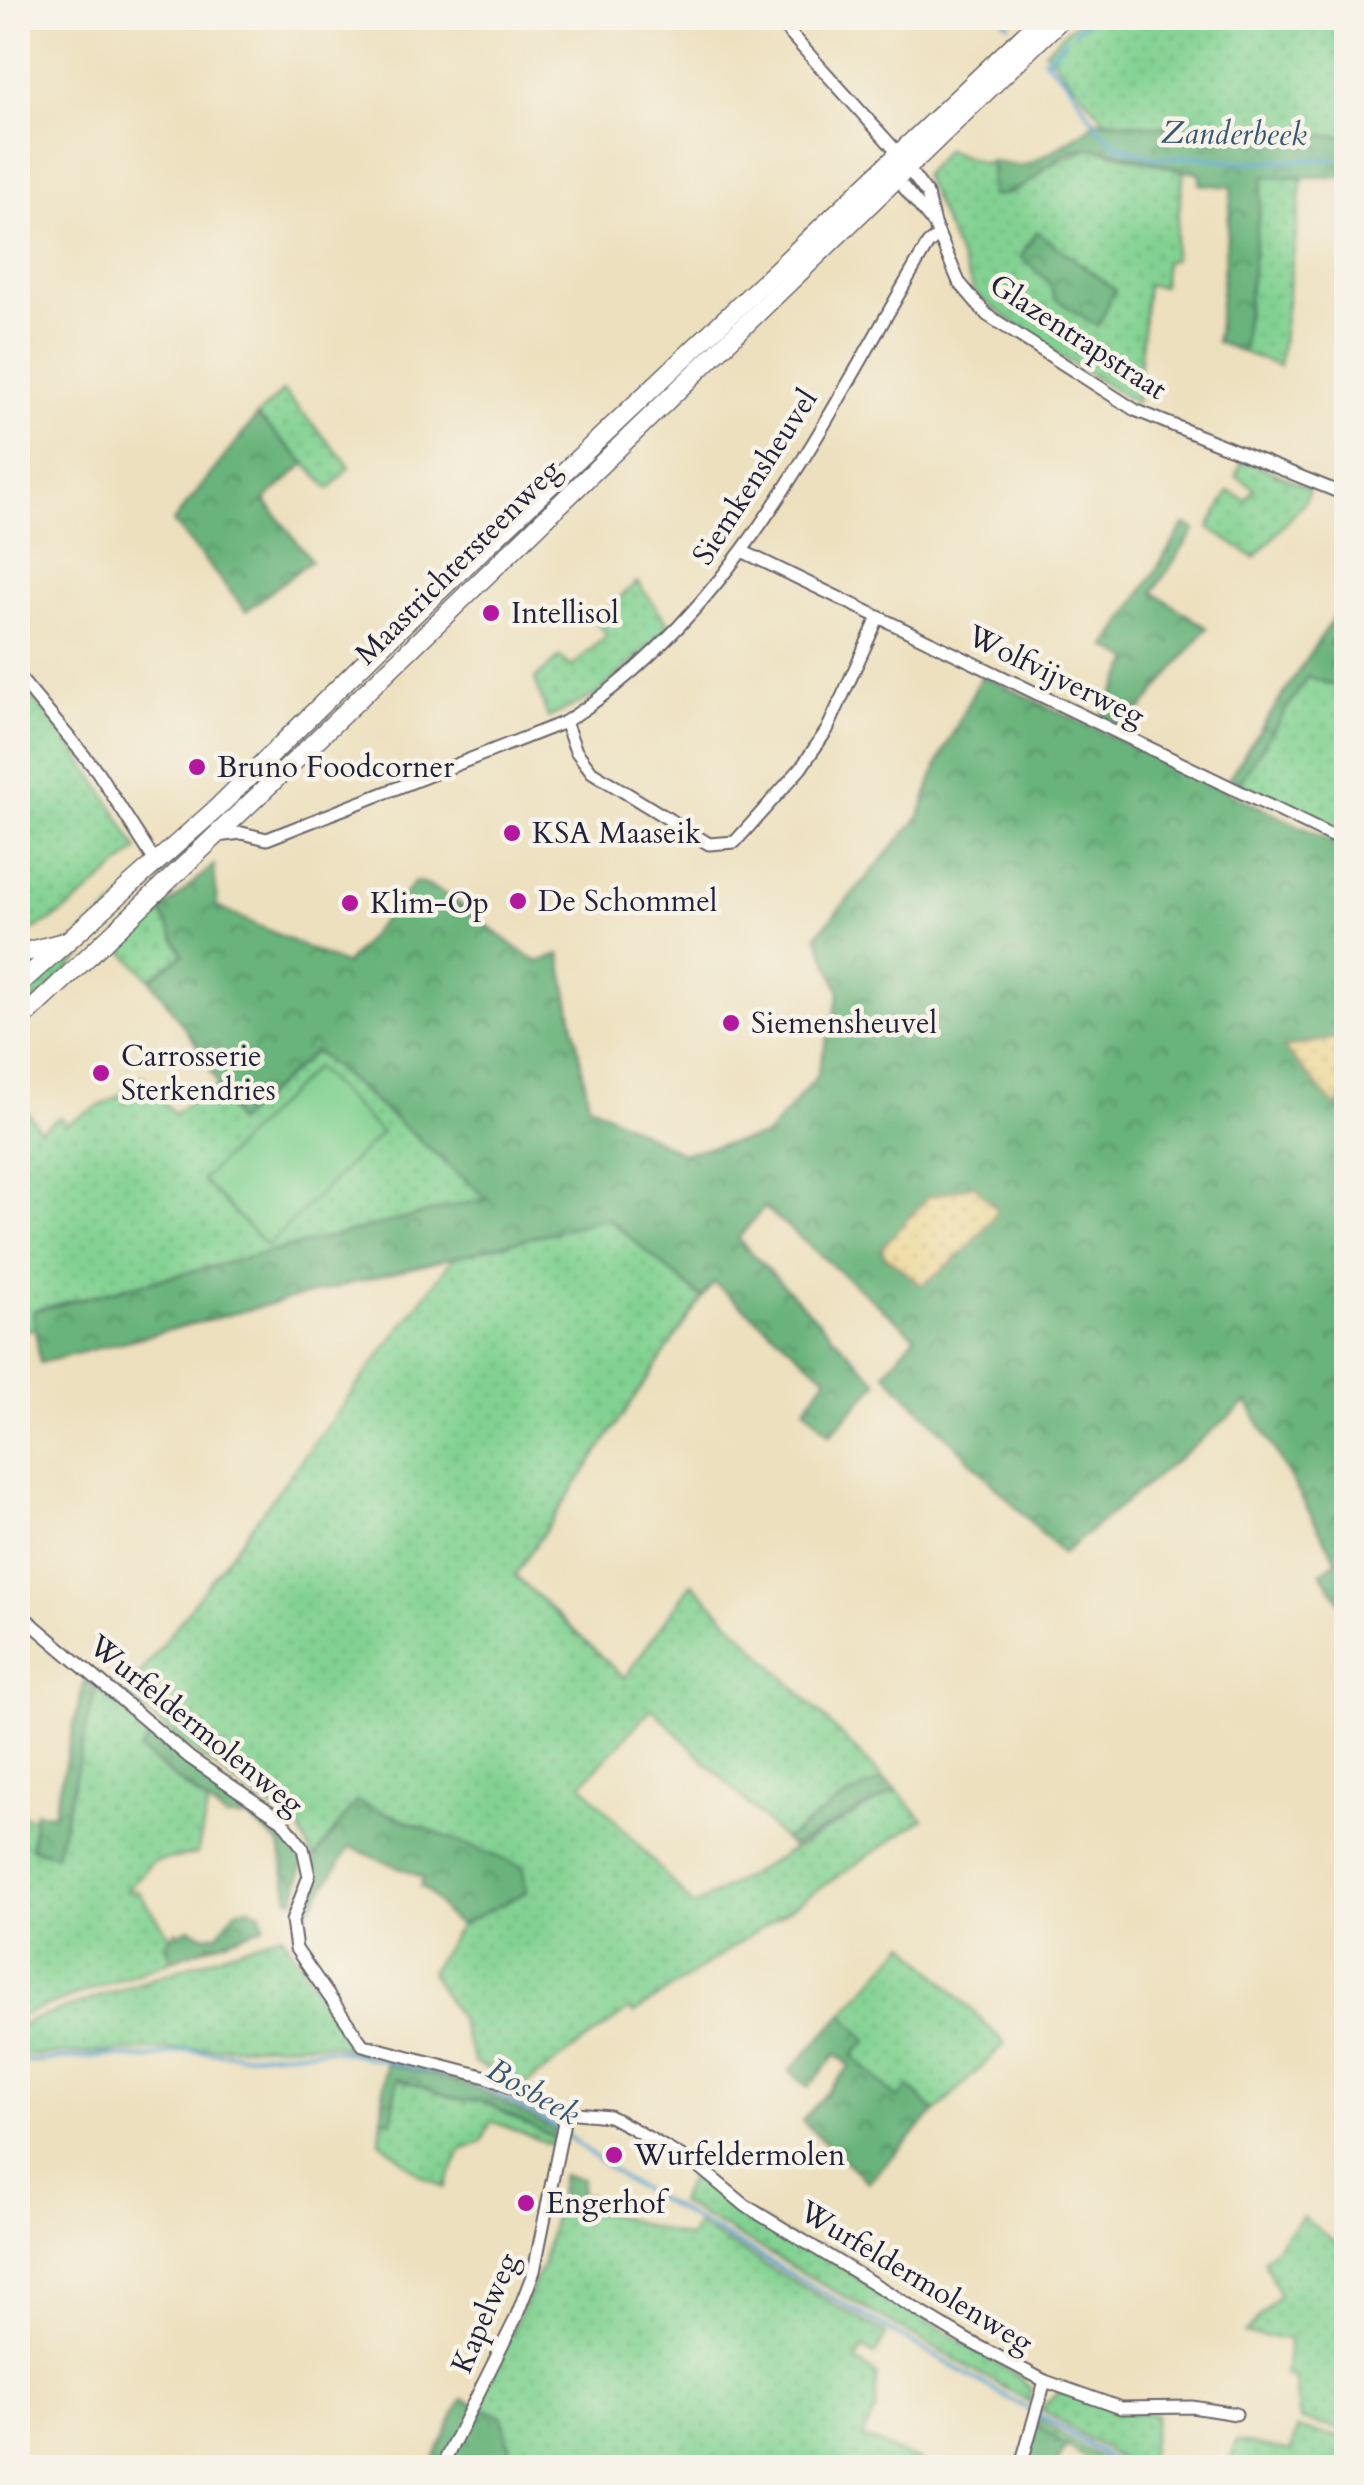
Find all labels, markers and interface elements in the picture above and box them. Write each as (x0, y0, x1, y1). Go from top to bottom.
water label: Zanderbeek (1161, 111, 1307, 157)
street label: Glazentrapstraat (981, 264, 1175, 410)
street label: Siemkensheuvel (683, 381, 827, 573)
street label: Maastrichtersteenweg (346, 450, 570, 674)
place label: Intellisol (511, 593, 619, 634)
marker: Intellisol (480, 602, 502, 624)
street label: Wolfvijverweg (960, 615, 1152, 737)
place label: Bruno Foodcorner (217, 747, 454, 788)
marker: Bruno Foodcorner (186, 756, 208, 778)
place label: KSA Maaseik (532, 813, 701, 854)
marker: KSA Maaseik (501, 822, 523, 844)
place label: De Schommel (538, 881, 718, 922)
place label: Klim-Op (370, 883, 489, 924)
marker: De Schommel (507, 890, 529, 912)
marker: Klim-Op (339, 892, 361, 914)
place label: Siemensheuvel (751, 1003, 938, 1044)
marker: Siemensheuvel (720, 1012, 742, 1034)
place label: Carrosserie Sterkendries (121, 1036, 276, 1111)
marker: Carrosserie Sterkendries (90, 1062, 112, 1084)
street label: Wurfeldermolenweg (79, 1625, 312, 1825)
water label: Bosbeek (478, 2048, 588, 2136)
place label: Wurfeldermolen (633, 2135, 845, 2176)
marker: Wurfeldermolen (603, 2144, 625, 2166)
place label: Engerhof (546, 2183, 670, 2224)
street label: Wurfeldermolenweg (791, 2190, 1041, 2363)
marker: Engerhof (515, 2192, 537, 2214)
street label: Kapelweg (441, 2246, 529, 2379)

